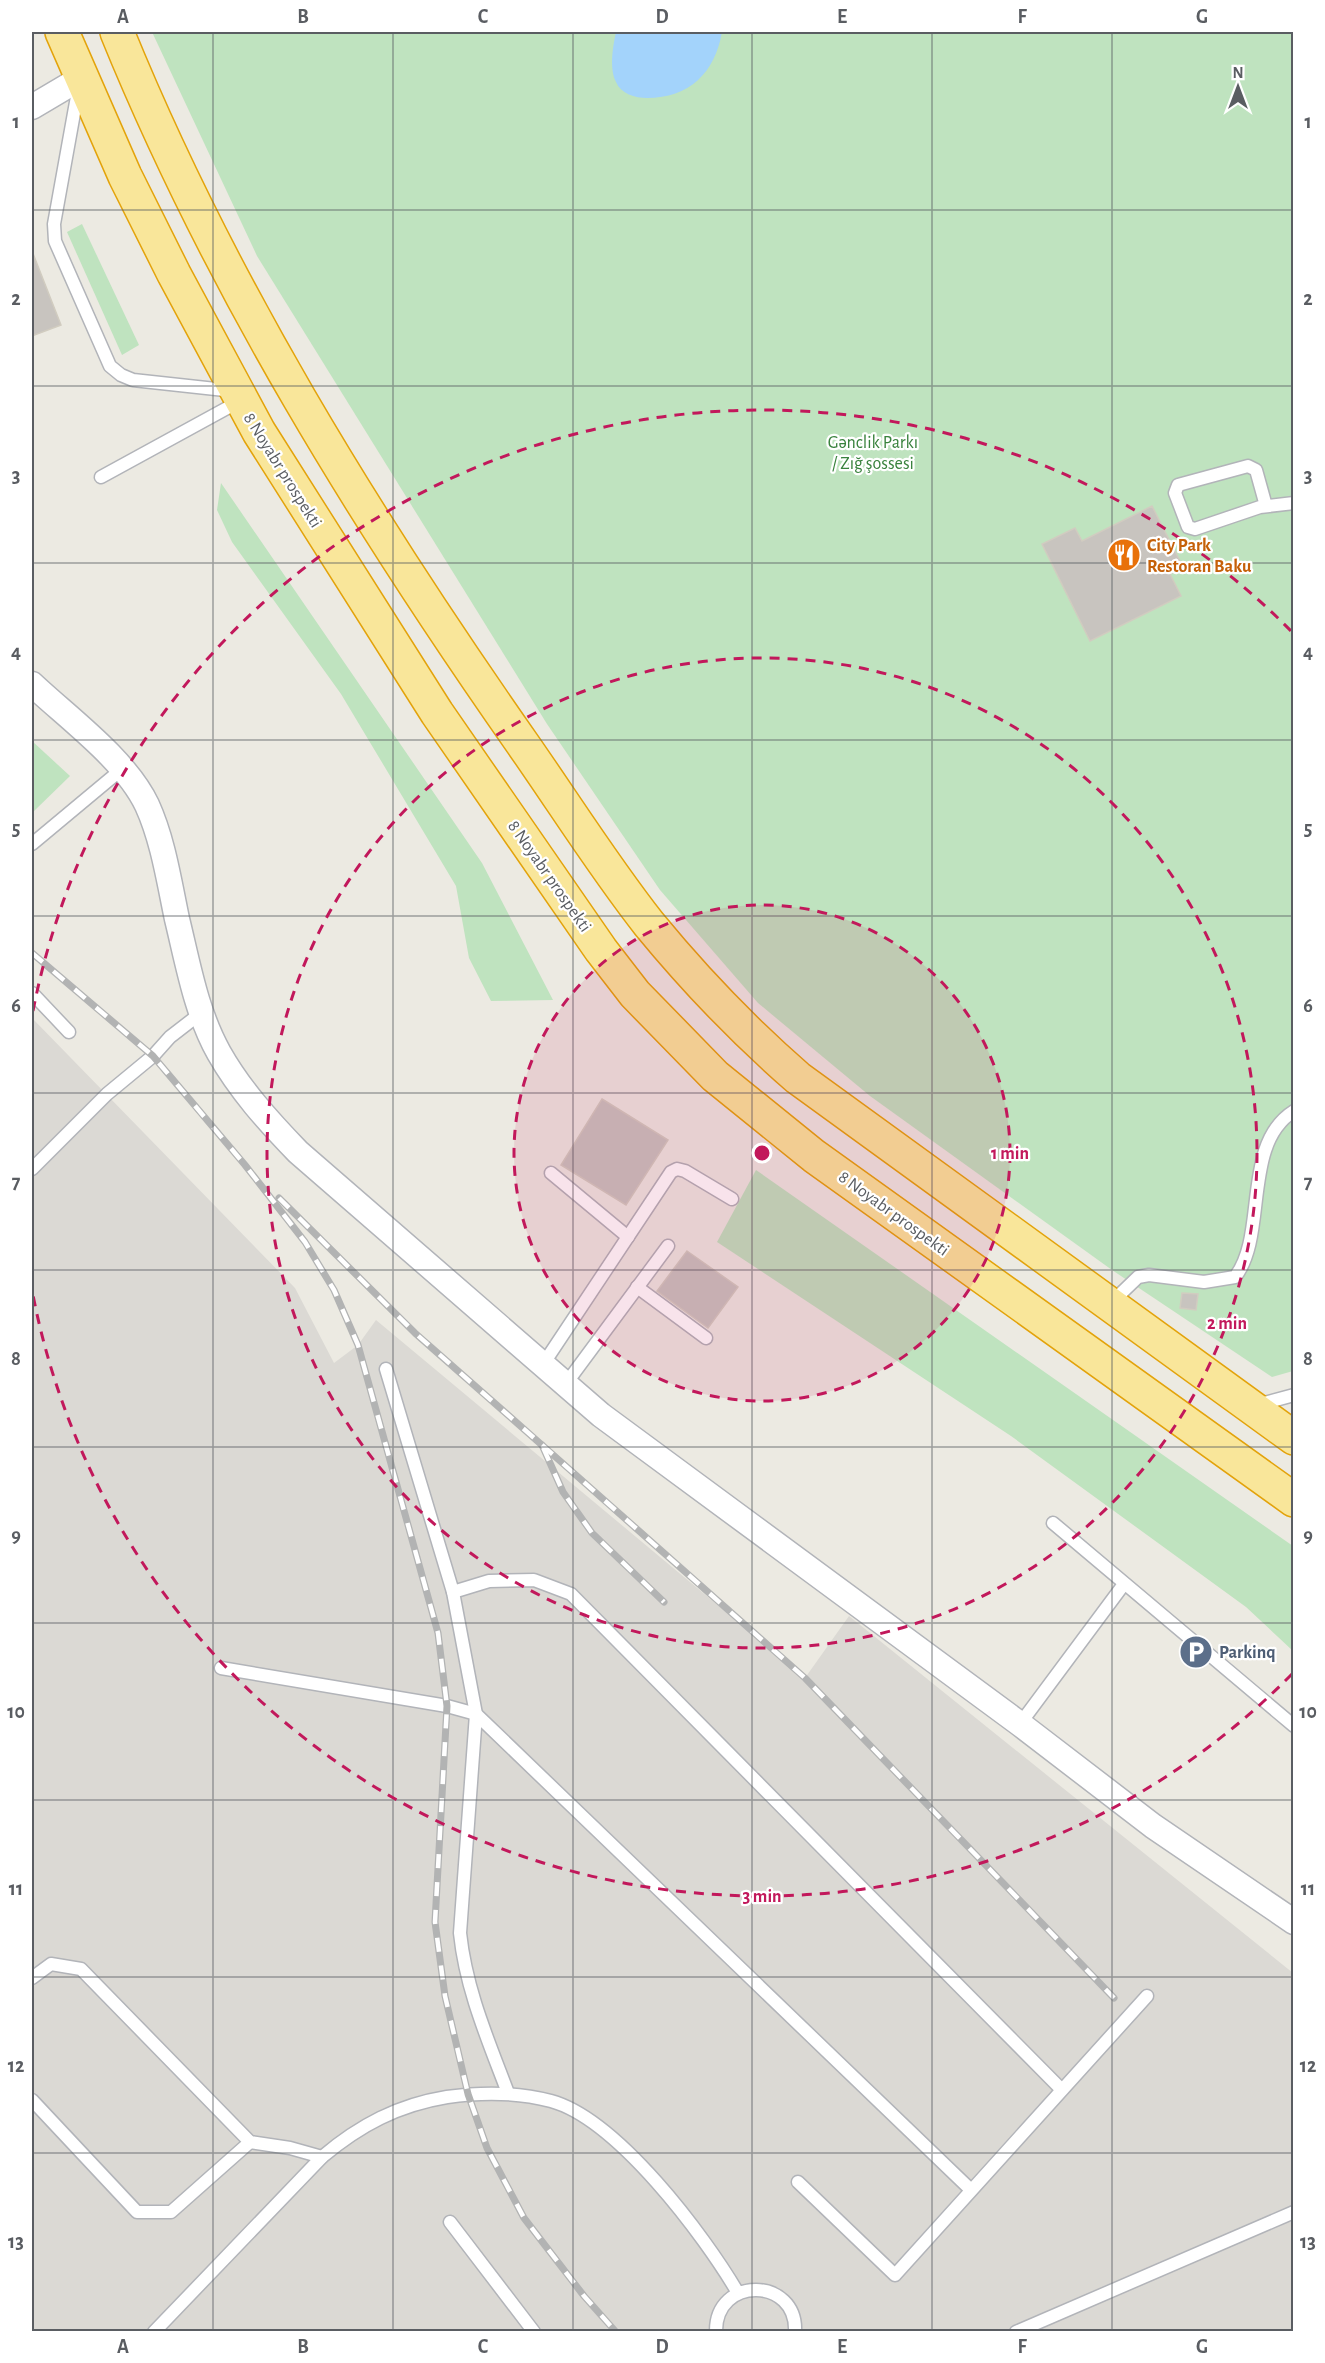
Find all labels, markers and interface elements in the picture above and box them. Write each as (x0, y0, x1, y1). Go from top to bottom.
text: A (117, 7, 129, 27)
text: B (297, 7, 309, 27)
text: C (478, 7, 489, 27)
text: D (655, 7, 669, 27)
text: E (837, 7, 847, 27)
text: F (1017, 7, 1027, 27)
text: G (1196, 7, 1208, 27)
north arrow (1208, 57, 1268, 117)
text: N (1232, 65, 1244, 81)
text: 1 (12, 112, 20, 132)
text: 1 (1304, 112, 1312, 132)
text: 2 (11, 289, 21, 309)
text: 2 (1303, 289, 1313, 309)
street label: 8 Noyabr prospekti (240, 410, 325, 531)
park label: Gənclik Parkı / Zığ şossesi (828, 434, 918, 473)
text: 3 (12, 466, 20, 486)
text: 3 (1304, 466, 1312, 486)
restaurant icon: City Park Restoran Baku (1106, 537, 1142, 573)
place label: City Park Restoran Baku (1147, 537, 1252, 576)
text: 4 (11, 642, 21, 662)
text: 4 (1303, 642, 1313, 662)
street label: 8 Noyabr prospekti (504, 817, 594, 936)
text: 5 (12, 819, 20, 839)
text: 5 (1304, 819, 1312, 839)
text: 6 (11, 996, 21, 1016)
text: 6 (1303, 996, 1313, 1016)
centre of rings (752, 1143, 772, 1163)
text: 1 min (991, 1145, 1029, 1163)
street label: 8 Noyabr prospekti (835, 1168, 952, 1260)
text: 7 (12, 1172, 21, 1192)
text: 7 (1304, 1172, 1313, 1192)
text: 2 min (1207, 1315, 1247, 1333)
text: 8 (11, 1349, 21, 1369)
text: 8 (1303, 1349, 1313, 1369)
text: 9 (11, 1526, 21, 1546)
text: 9 (1303, 1526, 1313, 1546)
parking icon: Parkinq (1178, 1634, 1214, 1670)
place label: Parkinq (1219, 1644, 1276, 1662)
text: 10 (7, 1702, 25, 1722)
text: 10 (1299, 1702, 1317, 1722)
text: 11 (9, 1879, 23, 1899)
text: 11 (1301, 1879, 1315, 1899)
text: 3 min (742, 1888, 782, 1906)
text: 12 (8, 2056, 24, 2076)
text: 12 (1300, 2056, 1316, 2076)
text: 13 (8, 2232, 24, 2252)
text: 13 (1300, 2232, 1316, 2252)
text: A (117, 2337, 129, 2357)
text: B (297, 2337, 309, 2357)
text: C (478, 2337, 489, 2357)
text: D (655, 2337, 669, 2357)
text: E (837, 2337, 847, 2357)
text: F (1017, 2337, 1027, 2357)
text: G (1196, 2337, 1208, 2357)

